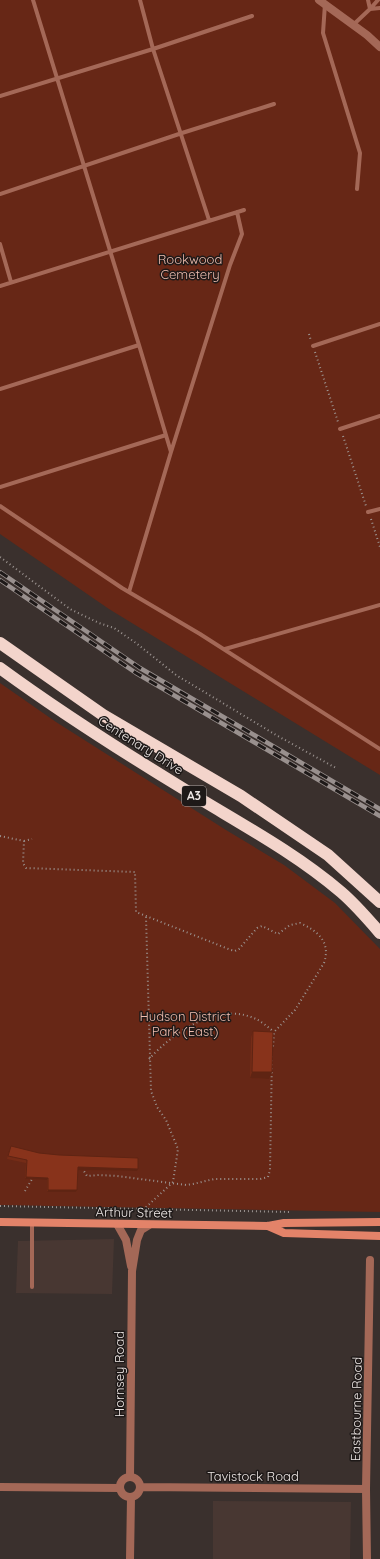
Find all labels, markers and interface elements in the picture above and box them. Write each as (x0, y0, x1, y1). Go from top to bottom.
park label: Rookwood Cemetery (158, 251, 222, 282)
street label: Centenary Drive (95, 712, 187, 778)
road number: A3 (182, 786, 206, 806)
park label: Hudson District Park (East) (139, 1008, 231, 1039)
street label: Arthur Street (96, 1203, 172, 1221)
street label: Hornsey Road (111, 1331, 127, 1417)
street label: Eastbourne Road (347, 1357, 365, 1461)
street label: Tavistock Road (207, 1468, 299, 1484)

